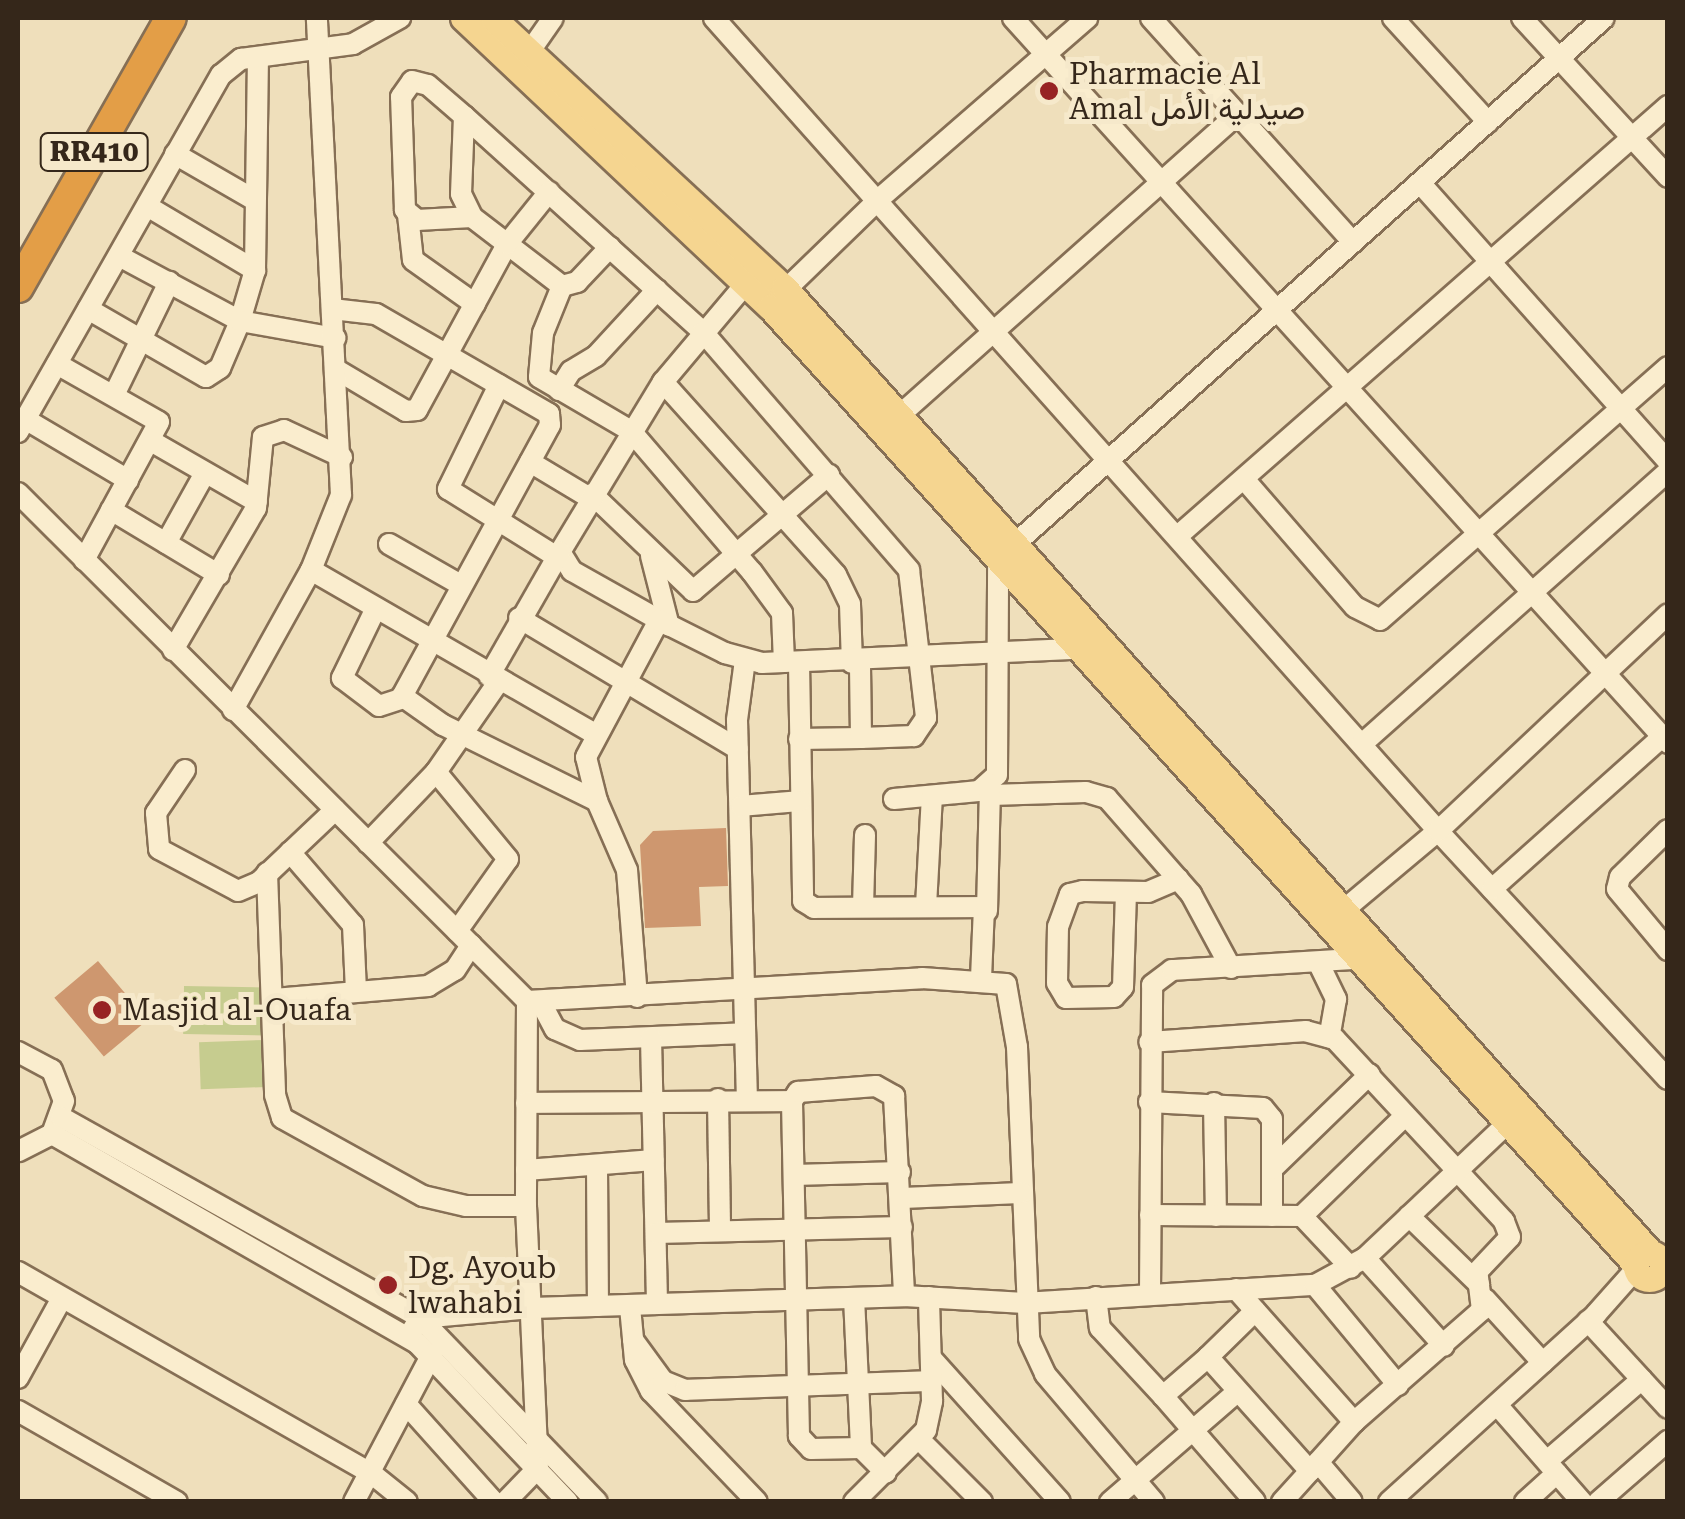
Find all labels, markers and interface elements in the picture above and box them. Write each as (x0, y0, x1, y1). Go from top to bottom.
place label: Pharmacie Al Amal صيدلية الأمل (1069, 56, 1305, 126)
marker: Pharmacie Al Amal صيدلية الأمل (1038, 80, 1060, 102)
road number: RR410 (39, 129, 149, 175)
place label: Masjid al-Ouafa (122, 992, 351, 1028)
marker: Masjid al-Ouafa (91, 999, 113, 1021)
place label: Dg. Ayoub lwahabi (408, 1250, 556, 1320)
marker: Dg. Ayoub lwahabi (377, 1274, 399, 1296)

